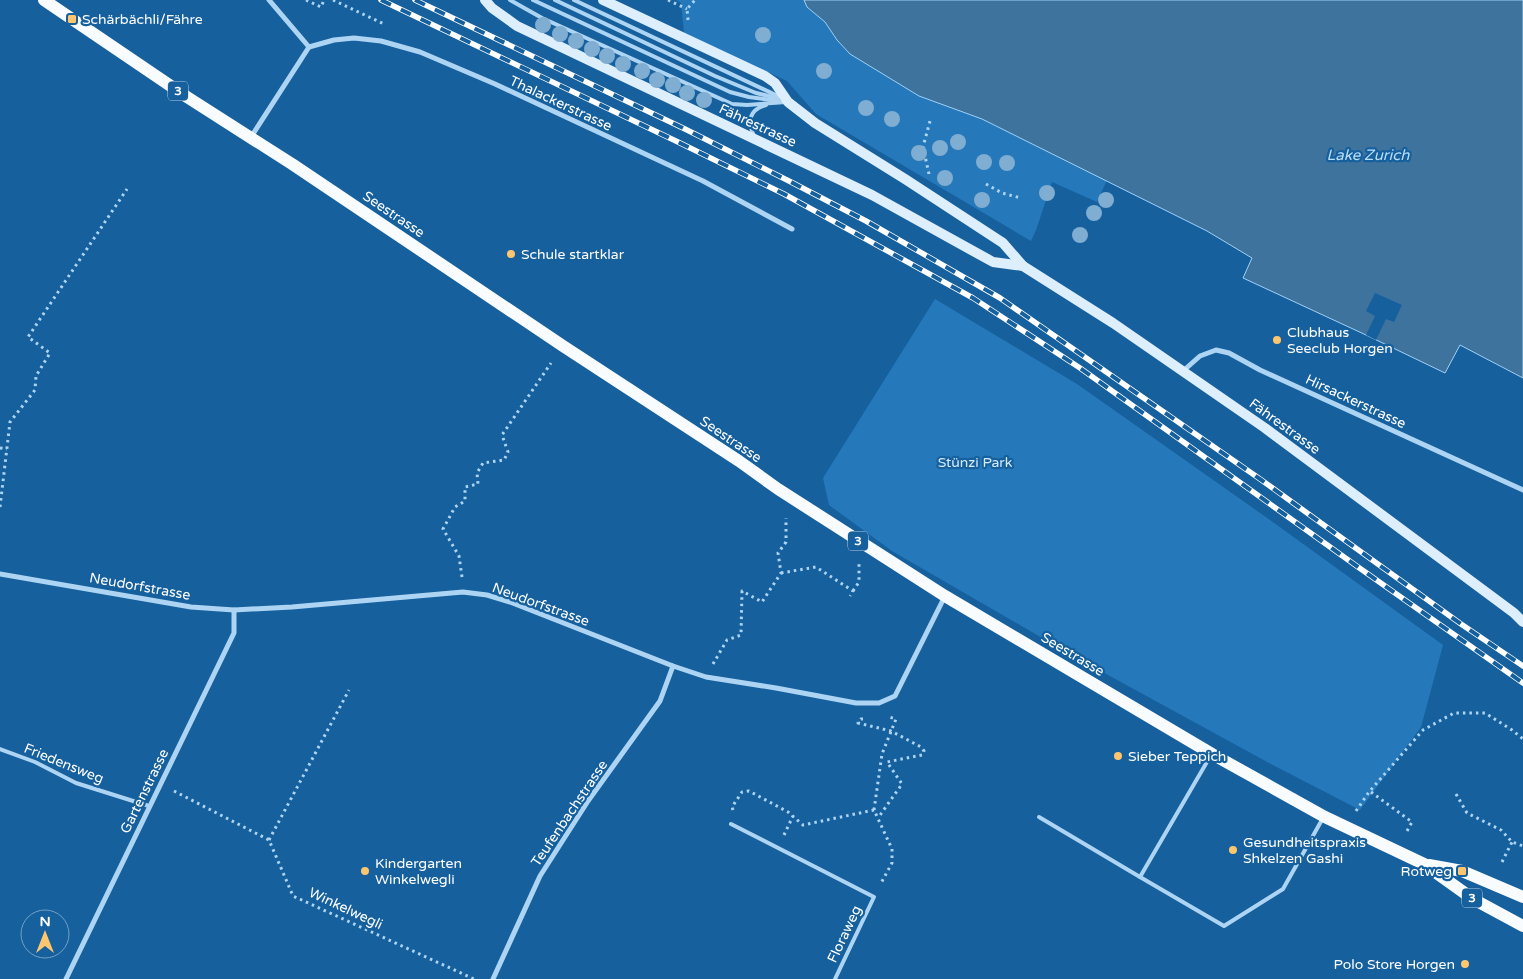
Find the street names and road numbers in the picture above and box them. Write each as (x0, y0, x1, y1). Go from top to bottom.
street label: Thalackerstrasse (507, 72, 615, 135)
road number: 3 (168, 82, 188, 100)
street label: Fährestrasse (716, 100, 799, 151)
street label: Seestrasse (360, 187, 428, 241)
street label: Hirsackerstrasse (1303, 371, 1409, 432)
street label: Fährestrasse (1246, 395, 1324, 458)
street label: Seestrasse (697, 412, 765, 466)
road number: 3 (848, 532, 868, 550)
street label: Neudorfstrasse (88, 569, 192, 604)
street label: Neudorfstrasse (490, 579, 592, 630)
street label: Seestrasse (1038, 629, 1108, 680)
street label: Friedensweg (21, 740, 106, 787)
street label: Gartenstrasse (117, 746, 172, 836)
street label: Teufenbachstrasse (527, 757, 611, 870)
street label: Winkelwegli (306, 884, 385, 933)
road number: 3 (1462, 888, 1482, 908)
street label: Floraweg (824, 903, 865, 966)

